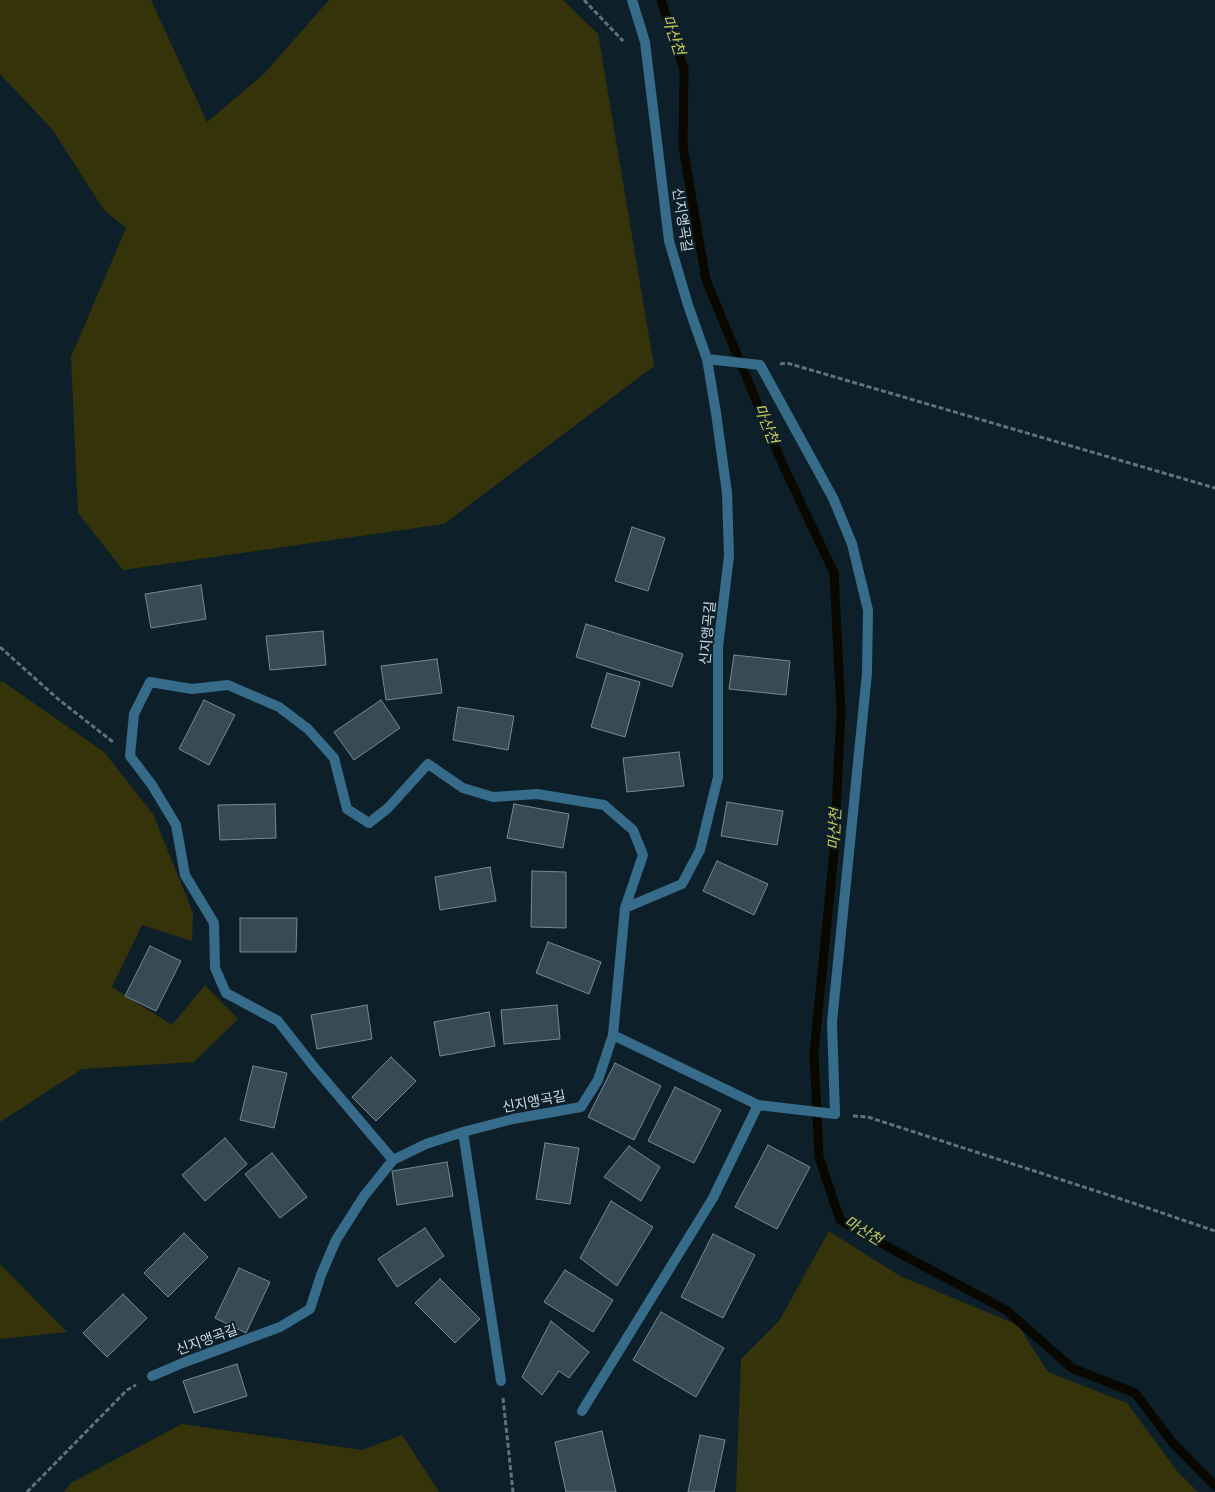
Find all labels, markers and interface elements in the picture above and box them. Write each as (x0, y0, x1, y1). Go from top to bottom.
water label: 마산천 (658, 12, 688, 58)
street label: 신지앵곡길 (669, 187, 695, 253)
water label: 마산천 (750, 401, 782, 447)
street label: 신지앵곡길 (697, 600, 719, 666)
water label: 마산천 (825, 808, 845, 850)
street label: 신지앵곡길 (501, 1088, 567, 1116)
water label: 마산천 (841, 1213, 885, 1249)
street label: 신지앵곡길 (174, 1321, 240, 1359)

